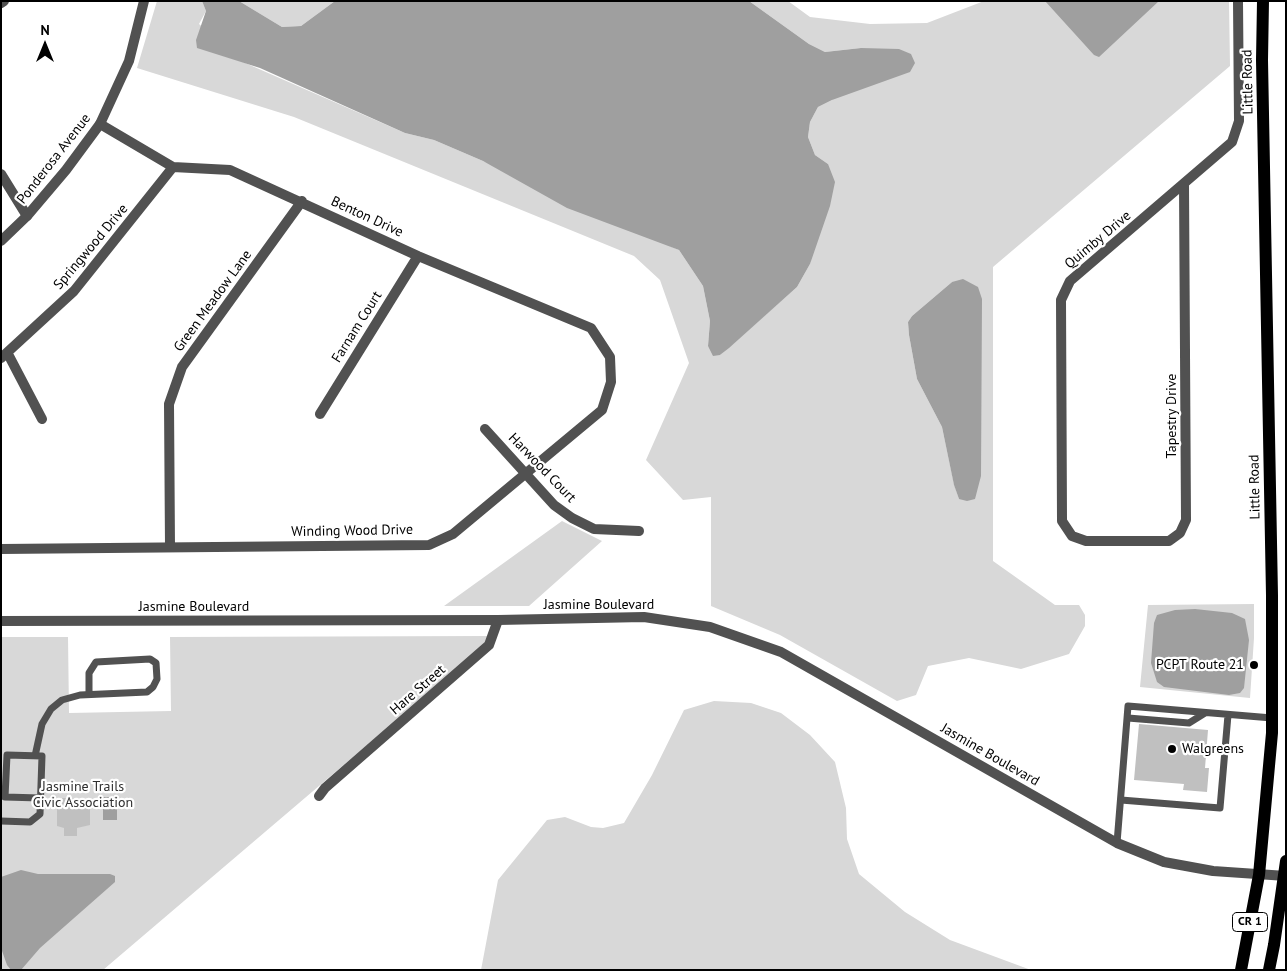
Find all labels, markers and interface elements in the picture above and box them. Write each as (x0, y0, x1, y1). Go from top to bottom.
north arrow (20, 20, 70, 70)
text: N (40, 21, 50, 39)
street label: Little Road (1239, 49, 1257, 115)
street label: Ponderosa Avenue (14, 111, 94, 207)
street label: Benton Drive (328, 193, 406, 241)
street label: Springwood Drive (50, 201, 132, 293)
street label: Quimby Drive (1061, 207, 1135, 273)
street label: Green Meadow Lane (170, 247, 256, 355)
street label: Farnam Court (328, 288, 386, 366)
street label: Tapestry Drive (1164, 374, 1180, 458)
street label: Harwood Court (505, 430, 579, 506)
street label: Little Road (1246, 454, 1264, 520)
street label: Winding Wood Drive (291, 522, 413, 540)
street label: Jasmine Boulevard (544, 597, 654, 613)
street label: Jasmine Boulevard (139, 599, 249, 615)
place label: PCPT Route 21 (1156, 657, 1244, 673)
marker: PCPT Route 21 (1248, 659, 1260, 671)
street label: Hare Street (387, 661, 449, 719)
street label: Jasmine Boulevard (938, 720, 1042, 790)
place label: Walgreens (1182, 741, 1244, 757)
marker: Walgreens (1166, 743, 1178, 755)
park label: Jasmine Trails Civic Association (33, 779, 133, 812)
road number: CR 1 (1232, 912, 1268, 932)

